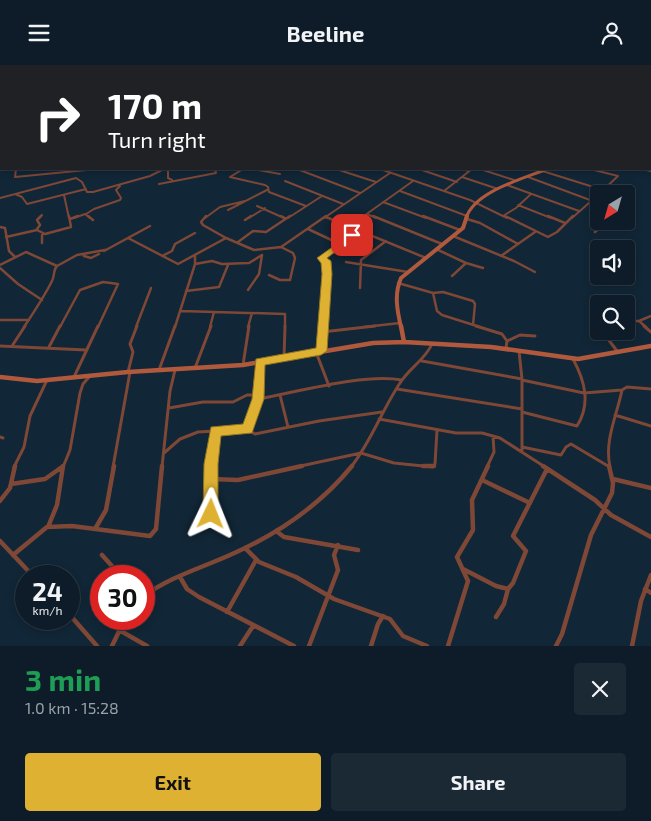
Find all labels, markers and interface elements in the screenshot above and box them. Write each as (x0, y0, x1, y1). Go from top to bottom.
icon: menu (25, 19, 53, 47)
icon: person (598, 19, 626, 47)
text: Beeline (287, 20, 364, 46)
text: 170 m (108, 84, 202, 126)
icon: right (25, 85, 90, 150)
text: Turn right (108, 126, 206, 152)
north arrow (590, 185, 635, 230)
map controls (590, 185, 635, 340)
pin (331, 214, 373, 256)
icon: arrive (338, 221, 366, 249)
button: sound (590, 240, 635, 285)
button: search (590, 295, 635, 340)
position arrow (184, 487, 236, 539)
speed limit sign: 30 (90, 565, 155, 630)
text: 24 (32, 576, 63, 606)
text: km/h (33, 603, 62, 617)
text: 3 min (25, 661, 101, 697)
button: close (574, 663, 626, 715)
text: 1.0 km · 15:28 (25, 698, 119, 717)
button: Exit (25, 753, 321, 811)
button: Share (331, 753, 626, 811)

